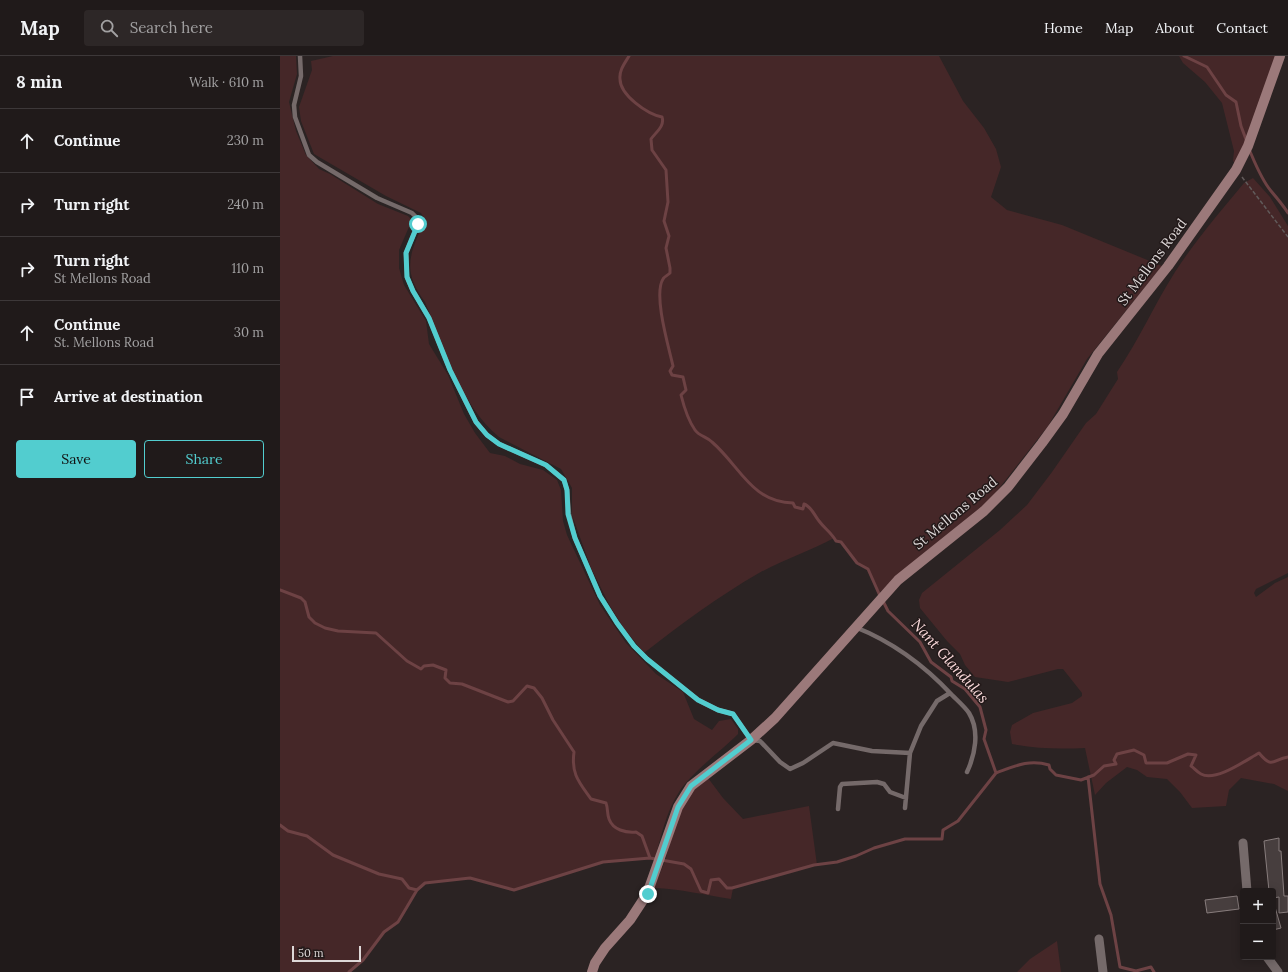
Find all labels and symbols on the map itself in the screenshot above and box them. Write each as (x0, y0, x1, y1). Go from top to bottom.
route start (409, 215, 427, 233)
street label: St Mellons Road (1113, 215, 1191, 309)
street label: St Mellons Road (909, 473, 1001, 553)
water label: Nant Glandulas (907, 614, 993, 707)
route end (639, 885, 657, 903)
scale bar (292, 944, 361, 963)

